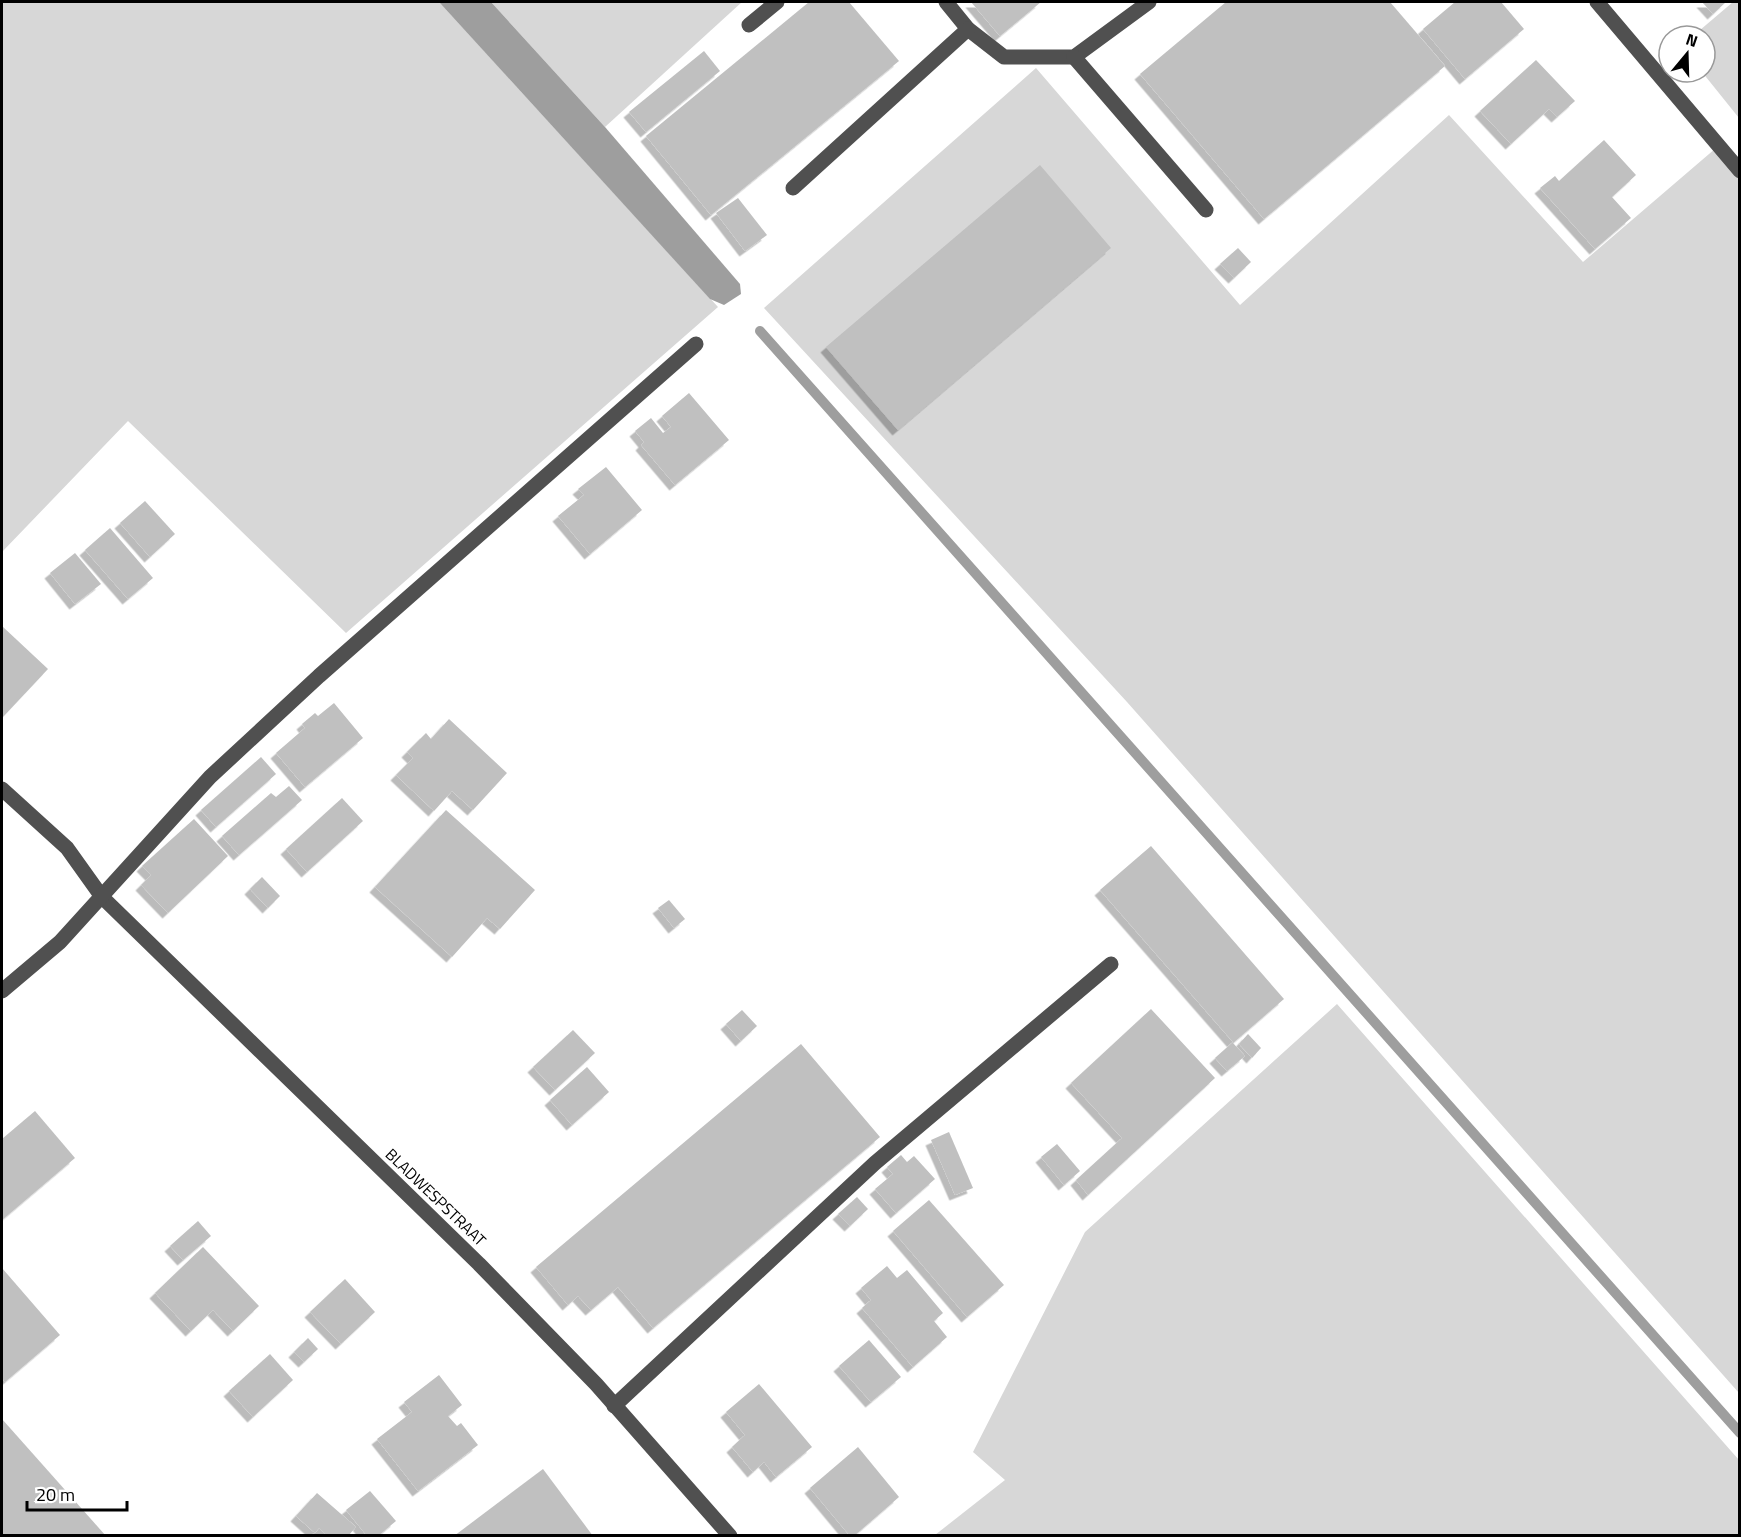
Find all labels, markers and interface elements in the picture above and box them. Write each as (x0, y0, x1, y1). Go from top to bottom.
north arrow (1657, 24, 1717, 84)
text: N (1683, 27, 1701, 53)
street label: BLADWESPSTRAAT (380, 1143, 492, 1252)
scale bar (27, 1474, 128, 1512)
text: 20 m (36, 1481, 75, 1508)

